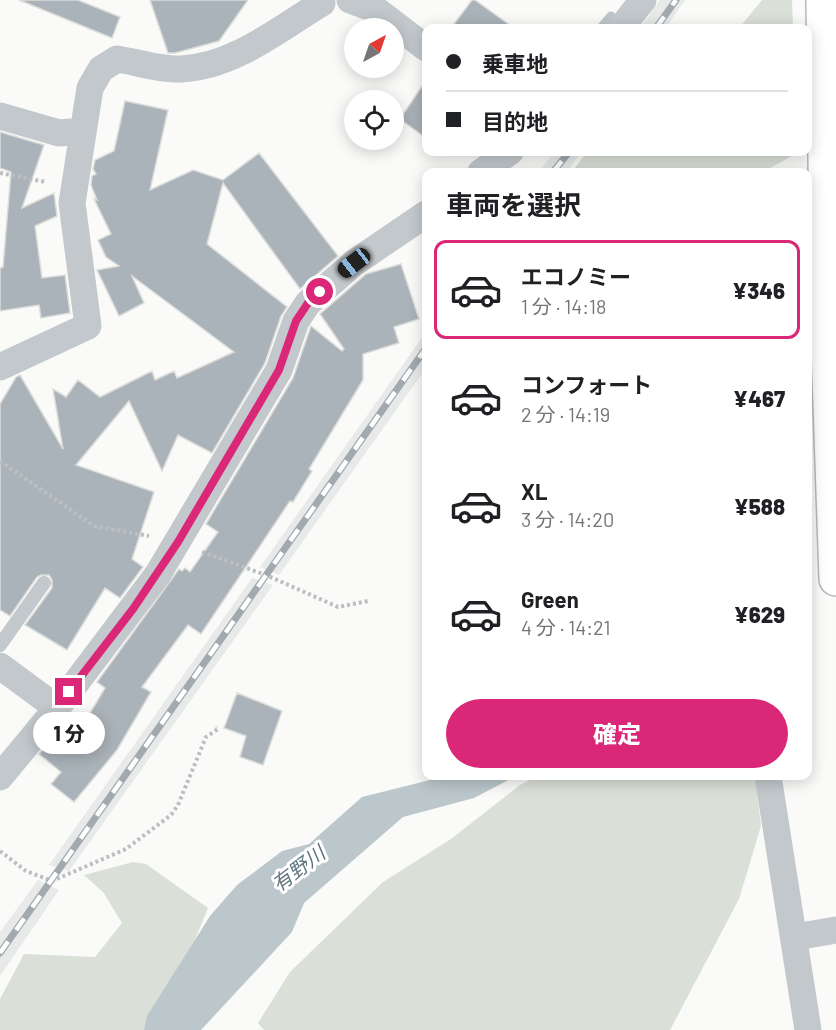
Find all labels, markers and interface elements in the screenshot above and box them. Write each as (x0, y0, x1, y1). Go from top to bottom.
north arrow (344, 18, 404, 78)
map controls (344, 18, 404, 150)
text: 乗車地 (482, 50, 548, 76)
button: locate (344, 90, 404, 150)
text: 目的地 (482, 108, 548, 134)
text: 車両を選択 (446, 188, 581, 220)
car (334, 245, 374, 281)
icon: car (449, 263, 503, 317)
text: エコノミー (521, 263, 631, 289)
text: ¥346 (732, 277, 785, 303)
route start (306, 278, 333, 305)
text: 1 分 · 14:18 (521, 294, 606, 318)
icon: car (449, 371, 503, 425)
text: コンフォート (521, 371, 652, 397)
text: ¥467 (733, 385, 785, 411)
text: 2 分 · 14:19 (521, 402, 610, 426)
text: XL (521, 478, 547, 504)
icon: car (449, 479, 503, 533)
text: ¥588 (734, 493, 785, 519)
text: 3 分 · 14:20 (521, 507, 614, 531)
text: Green (521, 586, 579, 612)
icon: car (449, 587, 503, 641)
text: ¥629 (734, 601, 785, 627)
text: 4 分 · 14:21 (521, 615, 610, 639)
route end (55, 678, 82, 705)
button: 確定 (446, 699, 788, 768)
callout: 1 分 (33, 713, 105, 755)
text: 1 分 (53, 721, 85, 745)
water label: 有野川 (267, 839, 331, 896)

